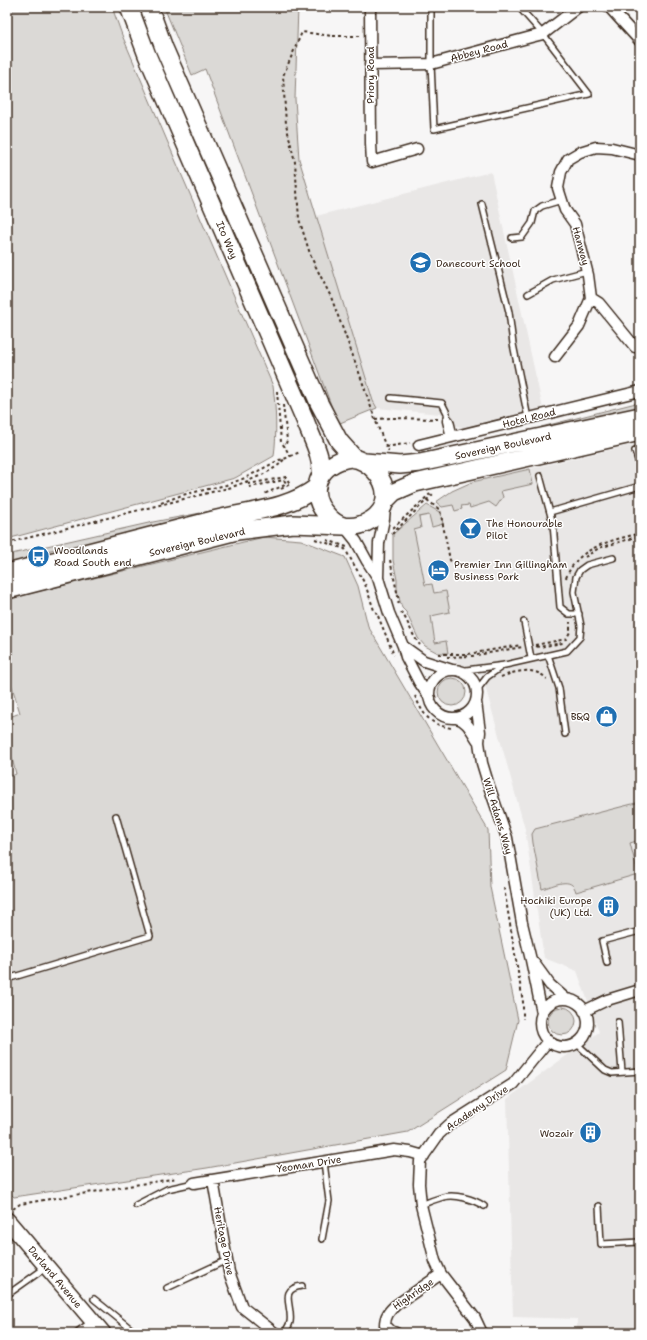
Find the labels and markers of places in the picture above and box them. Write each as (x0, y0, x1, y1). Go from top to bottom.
school or university icon: Danecourt School (408, 250, 434, 276)
place label: Danecourt School (436, 257, 521, 270)
bar icon: The Honourable Pilot (458, 516, 484, 542)
place label: The Honourable Pilot (486, 517, 563, 542)
bus stop icon: Woodlands Road South end (25, 543, 51, 569)
place label: Woodlands Road South end (54, 544, 132, 569)
hotel icon: Premier Inn Gillingham Business Park (426, 557, 452, 583)
place label: Premier Inn Gillingham Business Park (454, 558, 567, 583)
shop icon: B&Q (593, 703, 619, 729)
place label: B&Q (571, 710, 590, 723)
building icon: Hochiki Europe (UK) Ltd. (595, 893, 621, 919)
place label: Hochiki Europe (UK) Ltd. (520, 894, 592, 919)
building icon: Wozair (577, 1120, 603, 1146)
place label: Wozair (540, 1127, 574, 1140)

